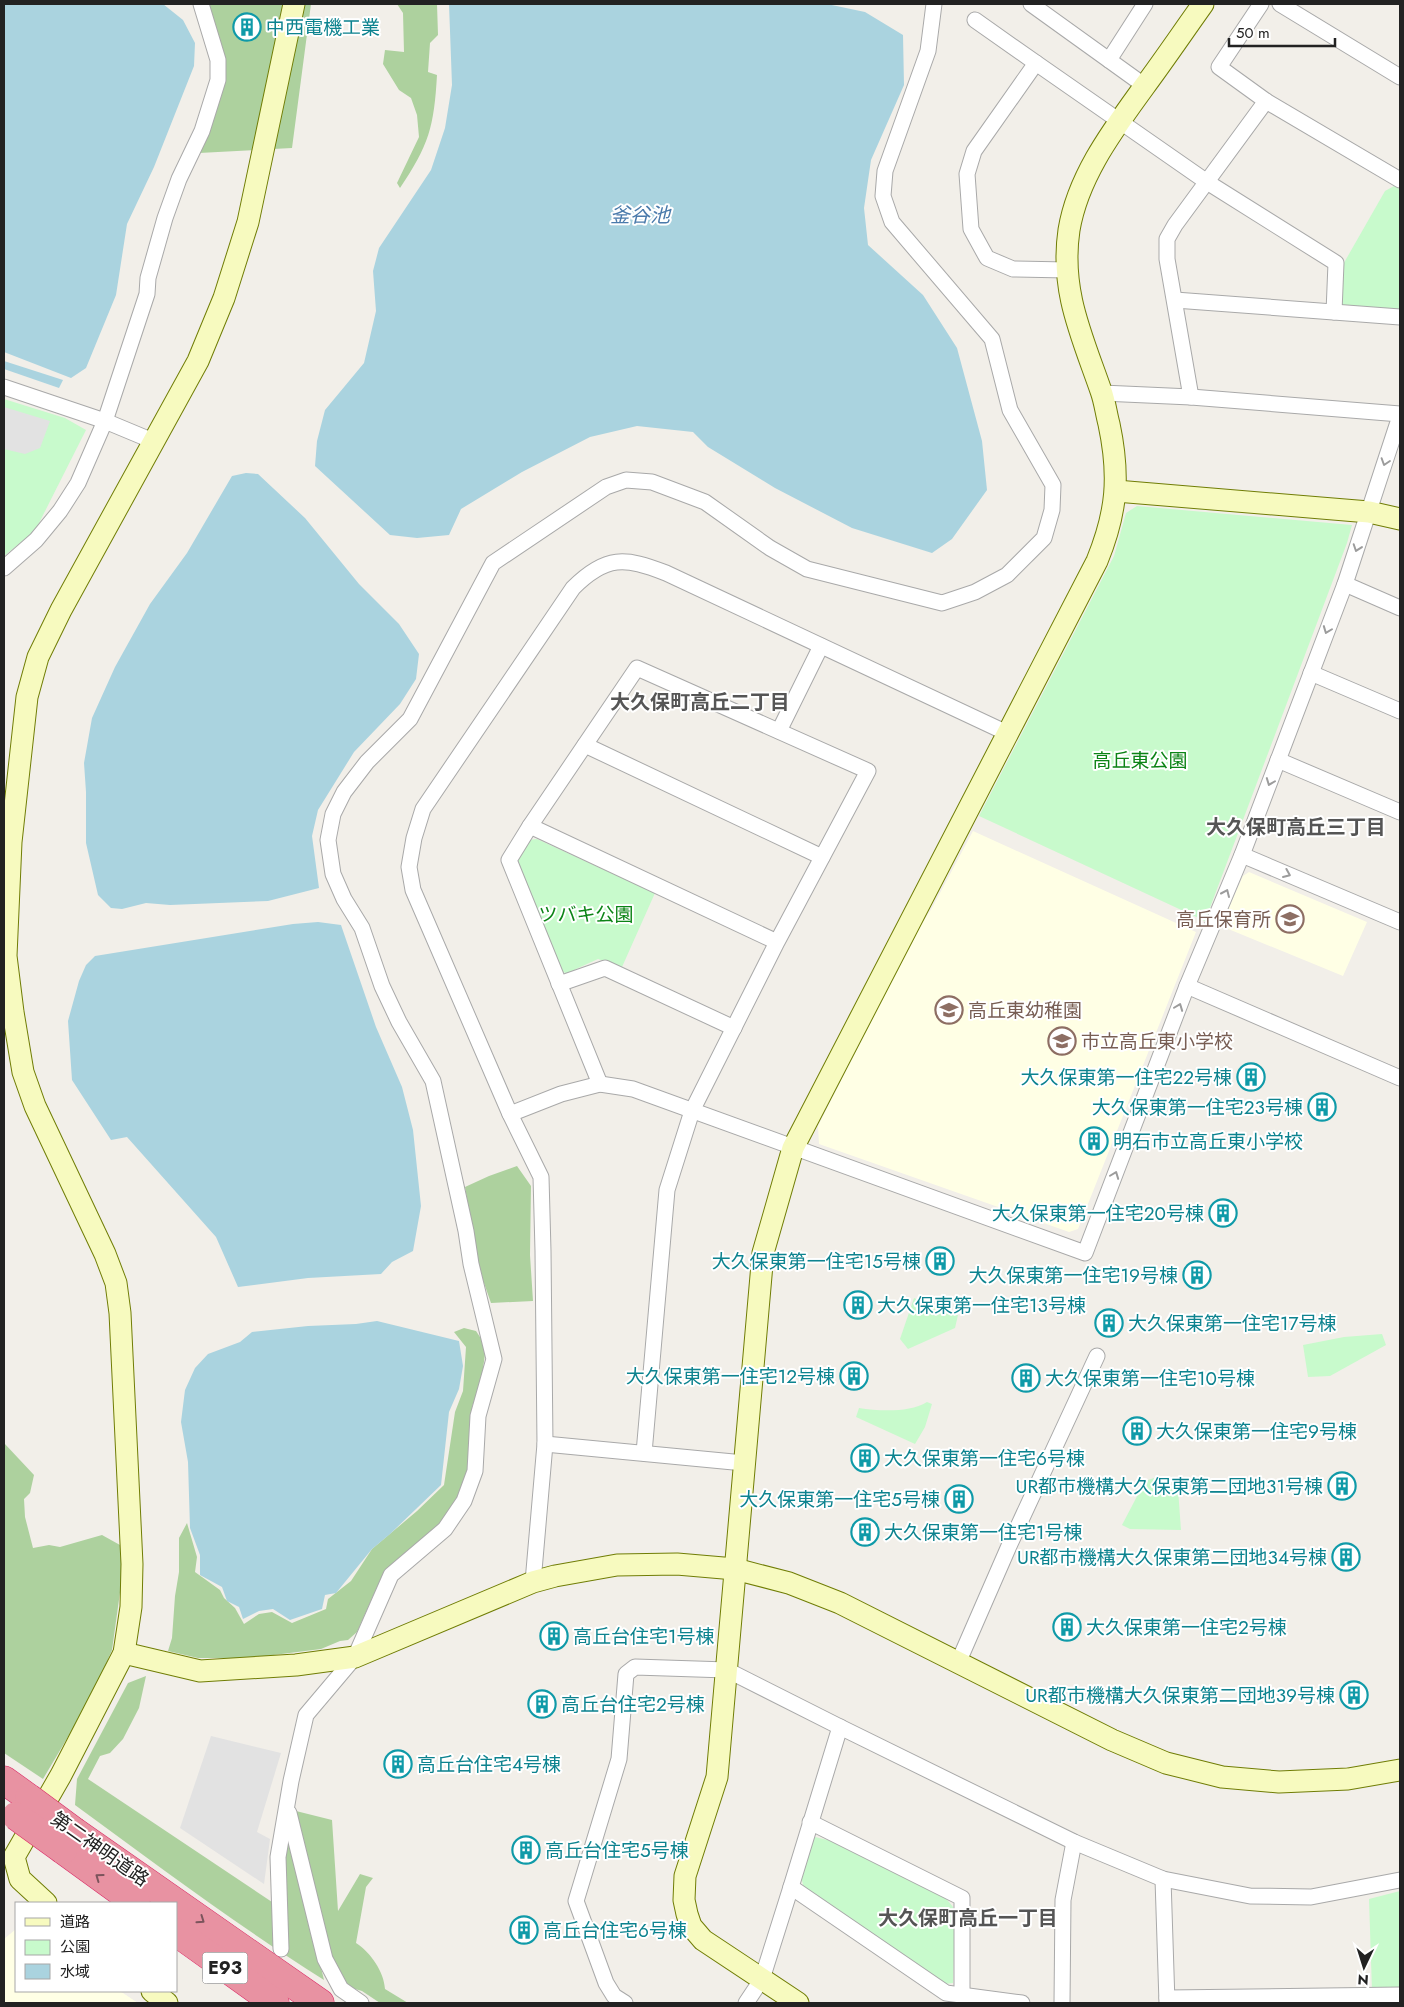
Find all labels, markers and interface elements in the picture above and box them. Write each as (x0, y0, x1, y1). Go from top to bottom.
building icon: 中西電機工業 (232, 12, 262, 42)
place label: 中西電機工業 (266, 14, 380, 41)
scale bar (1229, 15, 1335, 47)
text: 50 m (1236, 22, 1270, 44)
water label: 釜谷池 (610, 201, 672, 230)
one-way arrow (1381, 458, 1391, 466)
one-way arrow (1353, 544, 1363, 552)
one-way arrow (1323, 625, 1333, 634)
district label: 大久保町高丘二丁目 (610, 688, 790, 717)
park label: 高丘東公園 (1092, 747, 1188, 774)
one-way arrow (1266, 777, 1276, 786)
district label: 大久保町高丘三丁目 (1206, 813, 1386, 842)
one-way arrow (1282, 868, 1291, 879)
one-way arrow (1219, 889, 1230, 898)
park label: ツバキ公園 (538, 901, 634, 928)
school or university icon: 高丘保育所 (1275, 904, 1305, 934)
place label: 高丘保育所 (1176, 906, 1271, 933)
school or university icon: 高丘東幼稚園 (934, 995, 964, 1025)
place label: 高丘東幼稚園 (968, 997, 1082, 1024)
one-way arrow (1173, 1003, 1183, 1011)
school or university icon: 市立高丘東小学校 (1047, 1026, 1077, 1056)
place label: 市立高丘東小学校 (1081, 1028, 1233, 1055)
building icon: 大久保東第一住宅22号棟 (1236, 1062, 1266, 1092)
place label: 大久保東第一住宅22号棟 (1020, 1064, 1232, 1091)
building icon: 大久保東第一住宅23号棟 (1307, 1092, 1337, 1122)
place label: 大久保東第一住宅23号棟 (1092, 1094, 1303, 1121)
building icon: 明石市立高丘東小学校 (1079, 1126, 1109, 1156)
place label: 明石市立高丘東小学校 (1113, 1128, 1303, 1155)
one-way arrow (1109, 1171, 1119, 1180)
building icon: 大久保東第一住宅20号棟 (1208, 1198, 1238, 1228)
place label: 大久保東第一住宅20号棟 (992, 1200, 1204, 1227)
building icon: 大久保東第一住宅15号棟 (925, 1246, 955, 1276)
place label: 大久保東第一住宅15号棟 (712, 1248, 921, 1275)
building icon: 大久保東第一住宅19号棟 (1182, 1260, 1212, 1290)
place label: 大久保東第一住宅19号棟 (969, 1262, 1178, 1289)
building icon: 大久保東第一住宅13号棟 (843, 1290, 873, 1320)
place label: 大久保東第一住宅13号棟 (877, 1292, 1086, 1319)
building icon: 大久保東第一住宅17号棟 (1094, 1308, 1124, 1338)
place label: 大久保東第一住宅17号棟 (1128, 1310, 1337, 1337)
building icon: 大久保東第一住宅12号棟 (839, 1361, 869, 1391)
place label: 大久保東第一住宅12号棟 (626, 1363, 835, 1390)
building icon: 大久保東第一住宅10号棟 (1011, 1363, 1041, 1393)
place label: 大久保東第一住宅10号棟 (1045, 1365, 1255, 1392)
building icon: 大久保東第一住宅9号棟 (1122, 1416, 1152, 1446)
place label: 大久保東第一住宅9号棟 (1156, 1418, 1357, 1445)
building icon: 大久保東第一住宅6号棟 (850, 1443, 880, 1473)
place label: 大久保東第一住宅6号棟 (884, 1445, 1085, 1472)
building icon: UR都市機構大久保東第二団地31号棟 (1327, 1471, 1357, 1501)
place label: UR都市機構大久保東第二団地31号棟 (1016, 1473, 1323, 1500)
building icon: 大久保東第一住宅5号棟 (944, 1484, 974, 1514)
place label: 大久保東第一住宅5号棟 (739, 1486, 940, 1513)
building icon: 大久保東第一住宅1号棟 (850, 1517, 880, 1547)
place label: 大久保東第一住宅1号棟 (884, 1519, 1083, 1546)
building icon: UR都市機構大久保東第二団地34号棟 (1331, 1542, 1361, 1572)
place label: UR都市機構大久保東第二団地34号棟 (1017, 1544, 1327, 1571)
building icon: 大久保東第一住宅2号棟 (1052, 1612, 1082, 1642)
place label: 大久保東第一住宅2号棟 (1086, 1614, 1287, 1641)
building icon: 高丘台住宅1号棟 (539, 1621, 569, 1651)
place label: 高丘台住宅1号棟 (573, 1623, 715, 1650)
building icon: UR都市機構大久保東第二団地39号棟 (1339, 1680, 1369, 1710)
place label: UR都市機構大久保東第二団地39号棟 (1025, 1682, 1335, 1709)
building icon: 高丘台住宅2号棟 (527, 1689, 557, 1719)
place label: 高丘台住宅2号棟 (561, 1691, 705, 1718)
building icon: 高丘台住宅4号棟 (383, 1749, 413, 1779)
place label: 高丘台住宅4号棟 (417, 1751, 561, 1778)
street label: 第二神明道路 (46, 1805, 154, 1893)
building icon: 高丘台住宅5号棟 (511, 1835, 541, 1865)
place label: 高丘台住宅5号棟 (545, 1837, 689, 1864)
one-way arrow (95, 1874, 105, 1883)
legend (15, 1902, 178, 1992)
district label: 大久保町高丘一丁目 (878, 1904, 1058, 1933)
text: 道路 (60, 1911, 90, 1933)
one-way arrow (195, 1914, 205, 1923)
building icon: 高丘台住宅6号棟 (509, 1915, 539, 1945)
place label: 高丘台住宅6号棟 (543, 1917, 687, 1944)
text: 公園 (60, 1936, 90, 1958)
north arrow (1339, 1942, 1389, 1992)
road number: E93 (202, 1952, 248, 1984)
text: 水域 (60, 1961, 90, 1983)
text: N (1357, 1970, 1369, 1990)

